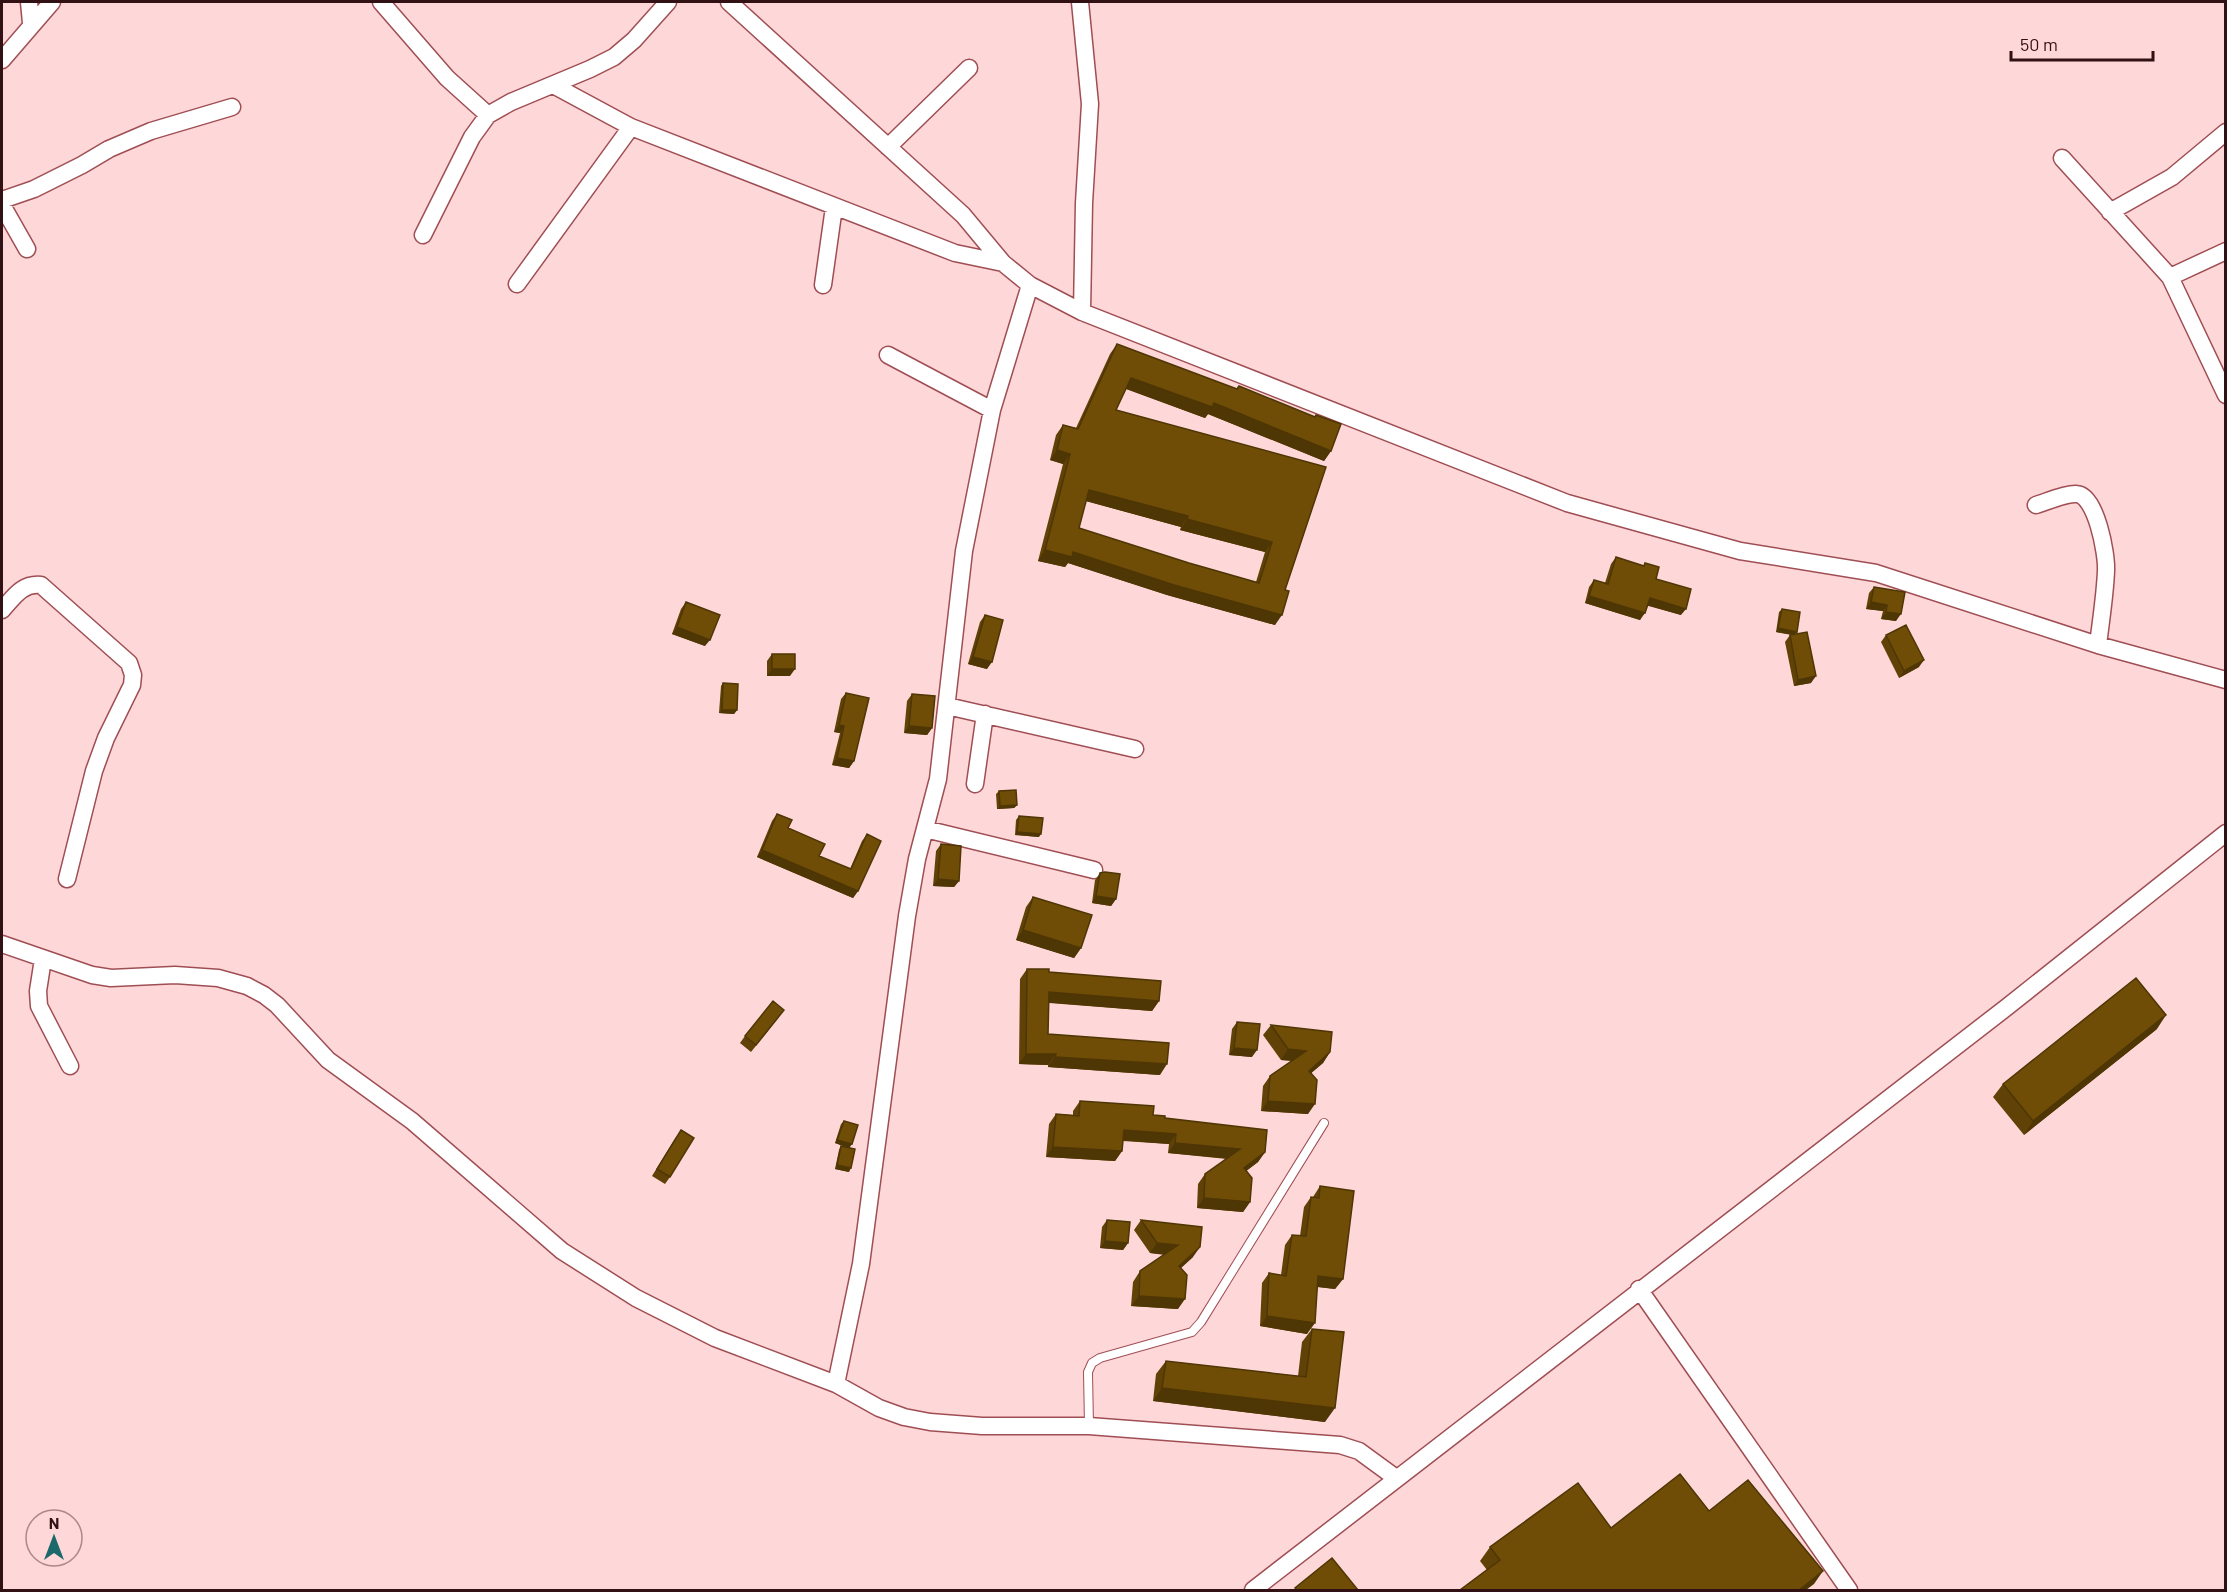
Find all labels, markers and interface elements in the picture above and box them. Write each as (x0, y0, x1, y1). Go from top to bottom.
scale bar (2011, 24, 2154, 62)
text: 50 m (2020, 33, 2058, 55)
north arrow (24, 1508, 84, 1568)
text: N (49, 1513, 59, 1532)

